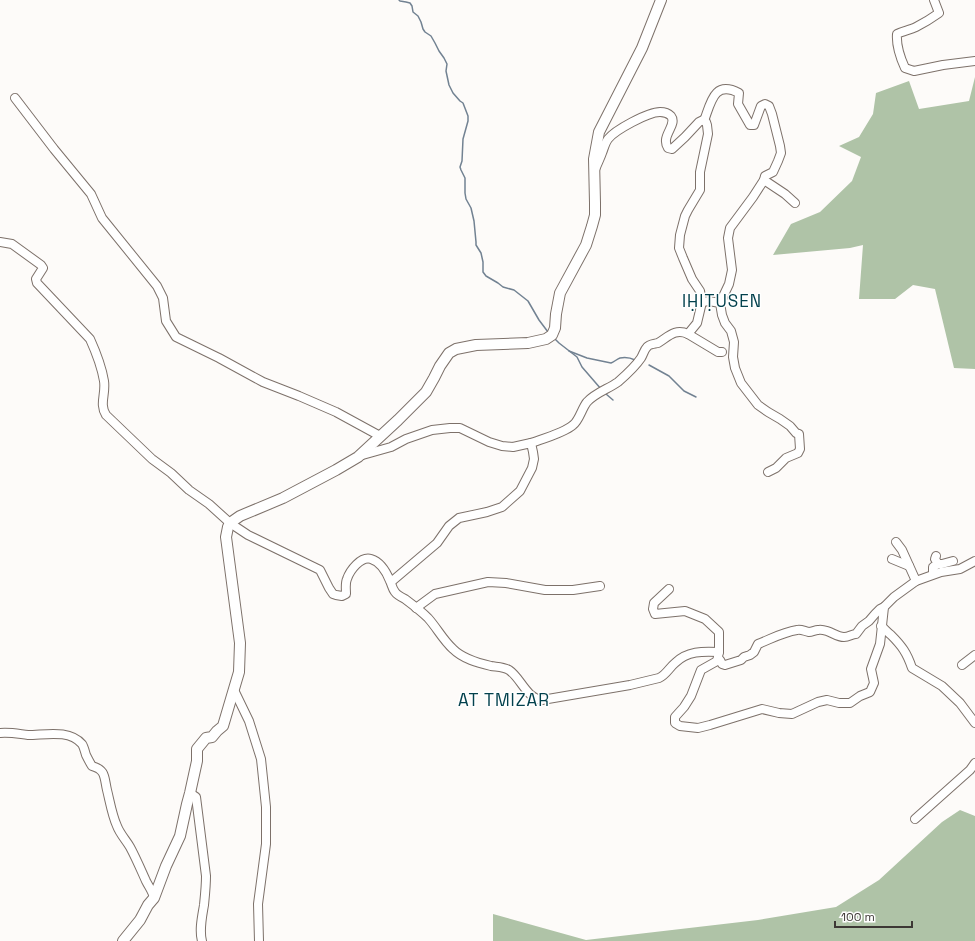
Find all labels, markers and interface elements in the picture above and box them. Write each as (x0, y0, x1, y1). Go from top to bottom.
district label: IḤIṬUSEN (682, 290, 762, 312)
district label: AT TMIZAR (458, 689, 550, 711)
scale bar (835, 903, 912, 929)
text: 100 m (841, 909, 875, 925)

